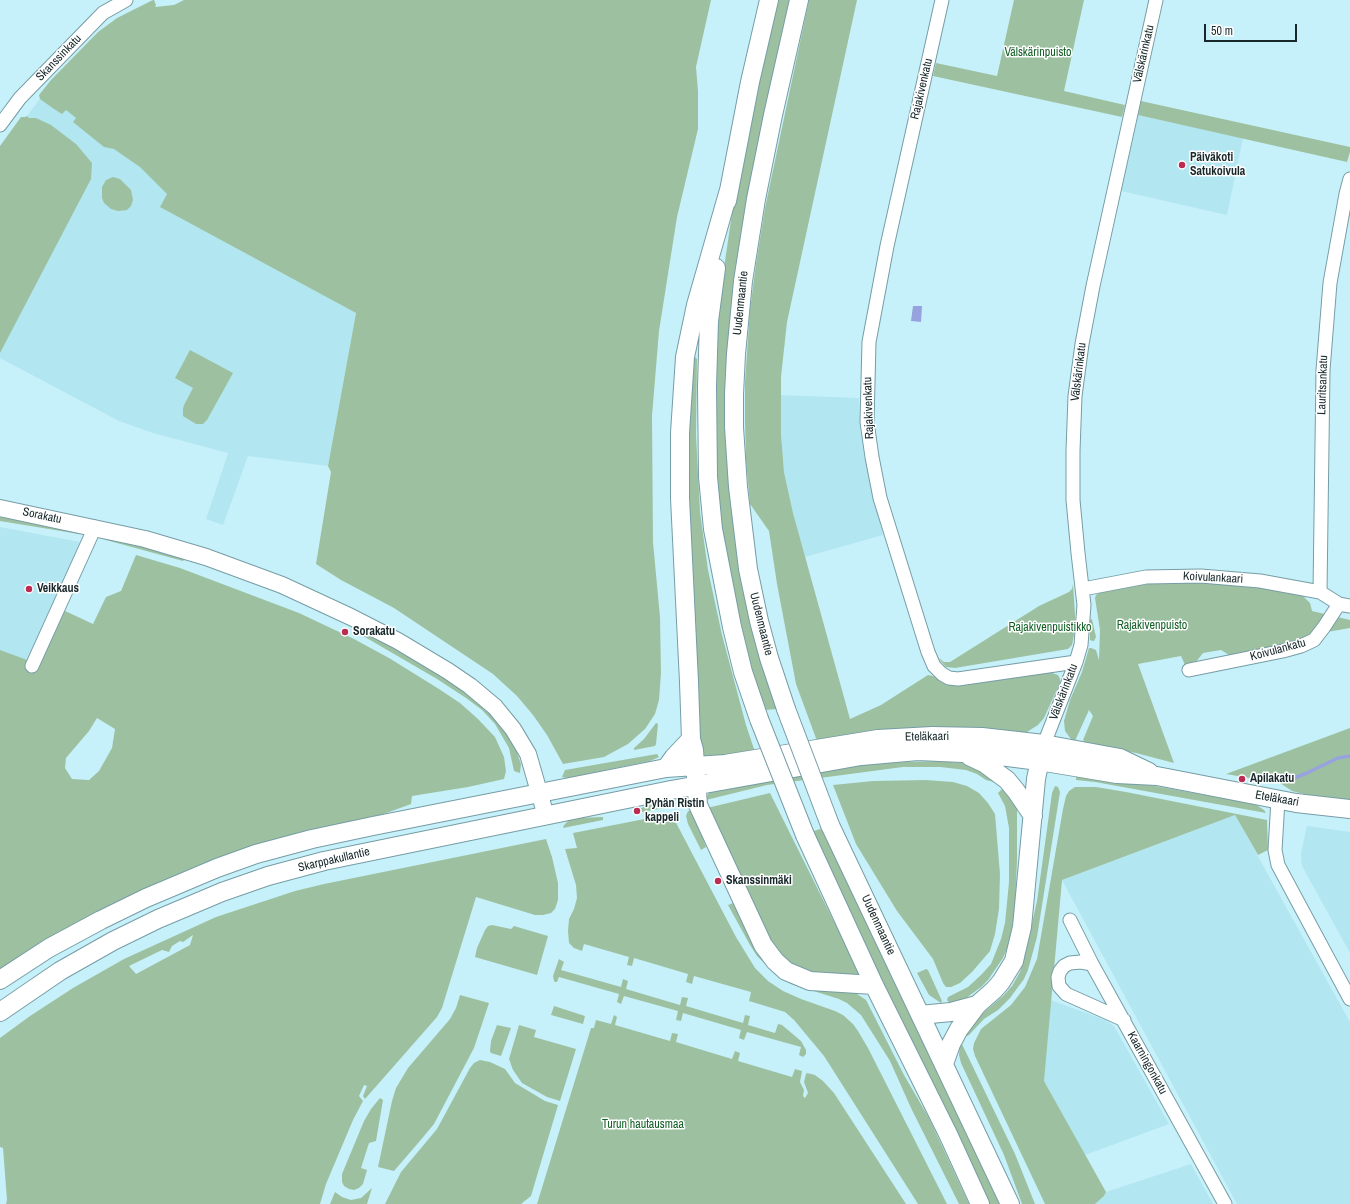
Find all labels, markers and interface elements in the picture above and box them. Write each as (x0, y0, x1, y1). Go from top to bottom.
scale bar (1206, 16, 1299, 42)
text: 50 m (1211, 23, 1233, 39)
street label: Välskärinkatu (1130, 24, 1158, 84)
street label: Skanssinkatu (33, 32, 85, 84)
park label: Välskärinpuisto (1004, 46, 1072, 60)
street label: Rajakivenkatu (908, 57, 936, 121)
place label: Päiväkoti Satukoivula (1190, 151, 1245, 179)
marker: Päiväkoti Satukoivula (1177, 160, 1187, 170)
street label: Uudenmaantie (730, 270, 752, 336)
street label: Välskärinkatu (1068, 342, 1090, 402)
street label: Lauritsankatu (1315, 355, 1331, 415)
street label: Rajakivenkatu (861, 377, 877, 439)
street label: Sorakatu (21, 505, 63, 527)
street label: Koivulankaari (1183, 569, 1243, 587)
place label: Veikkaus (37, 582, 79, 596)
marker: Veikkaus (24, 584, 34, 594)
street label: Uudenmaantie (746, 591, 776, 657)
park label: Rajakivenpuisto (1117, 619, 1187, 633)
park label: Rajakivenpuistikko (1008, 621, 1092, 635)
place label: Sorakatu (353, 625, 395, 639)
marker: Sorakatu (340, 627, 350, 637)
street label: Koivulankatu (1249, 636, 1307, 664)
street label: Välskärinkatu (1047, 662, 1081, 722)
street label: Eteläkaari (905, 729, 949, 745)
place label: Apilakatu (1250, 772, 1294, 786)
marker: Apilakatu (1237, 774, 1247, 784)
street label: Eteläkaari (1254, 788, 1300, 810)
place label: Pyhän Ristin kappeli (645, 797, 705, 825)
marker: Pyhän Ristin kappeli (632, 806, 642, 816)
street label: Skarppakullantie (297, 845, 371, 875)
place label: Skanssinmäki (726, 874, 792, 888)
marker: Skanssinmäki (713, 876, 723, 886)
street label: Uudenmaantie (858, 893, 898, 957)
street label: Kaarningonkatu (1124, 1029, 1170, 1097)
park label: Turun hautausmaa (602, 1118, 684, 1132)

